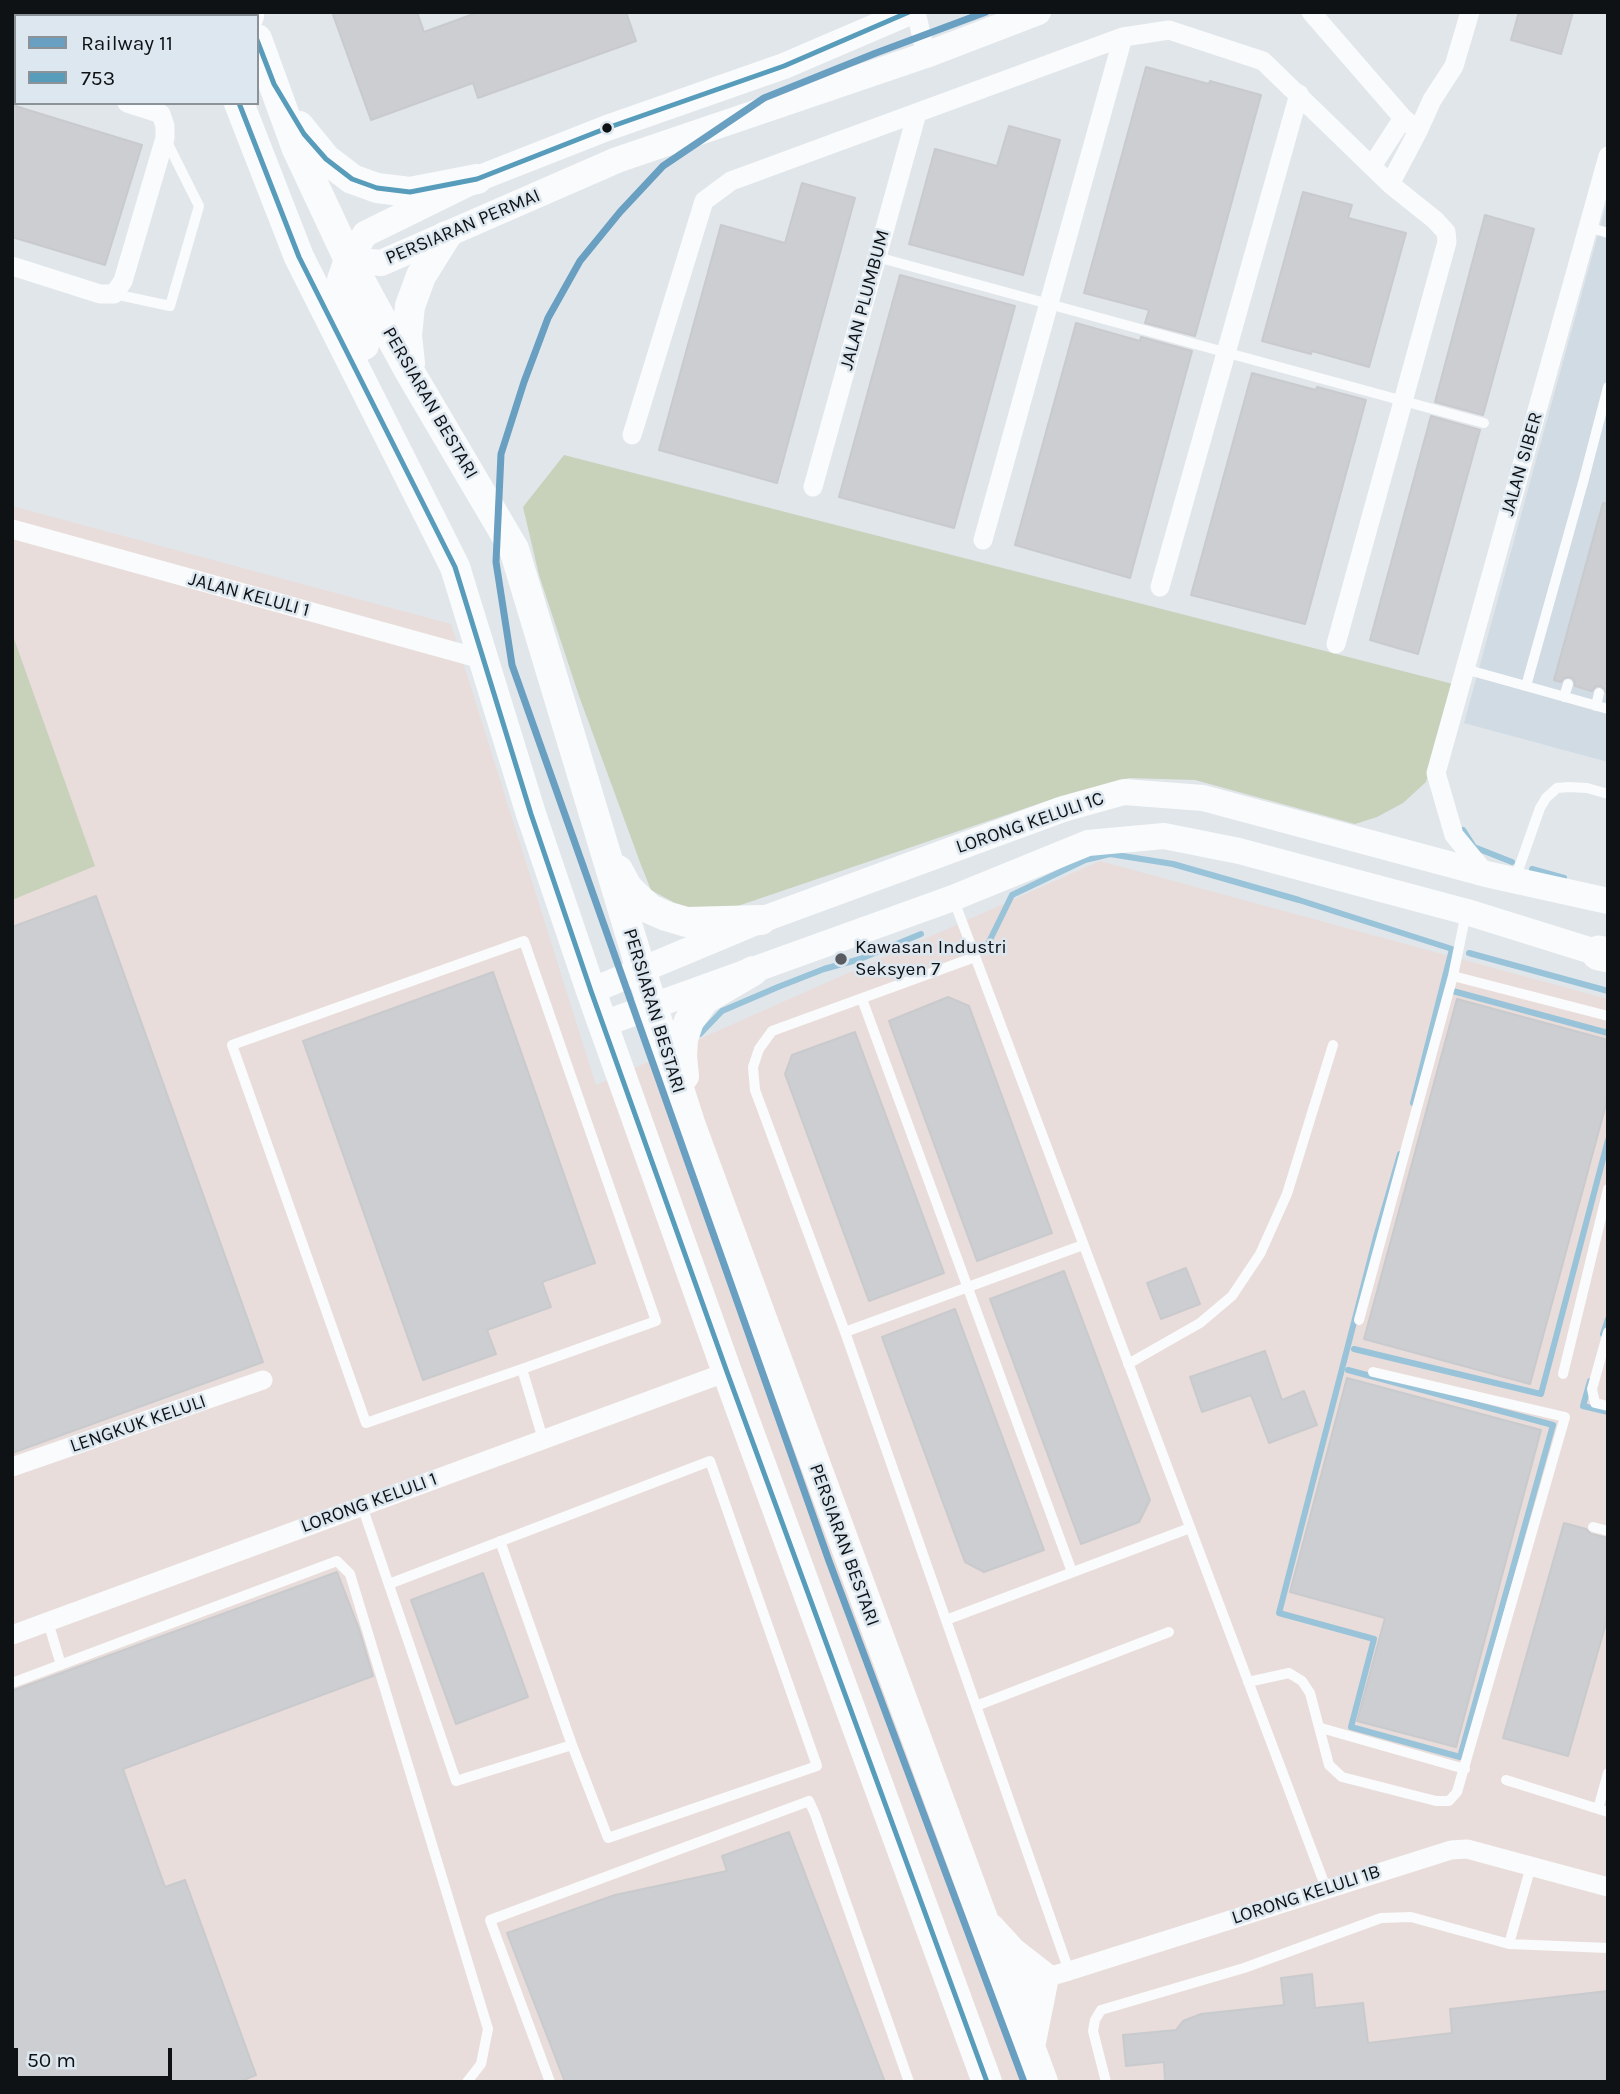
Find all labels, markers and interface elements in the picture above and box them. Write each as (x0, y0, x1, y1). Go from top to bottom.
legend (14, 14, 259, 105)
text: Railway 11 (81, 31, 173, 55)
text: 753 (81, 66, 115, 90)
unlabelled marker (600, 121, 614, 135)
street label: PERSIARAN PERMAI (382, 184, 544, 270)
street label: JALAN PLUMBUM (835, 227, 895, 373)
street label: PERSIARAN BESTARI (377, 323, 483, 483)
street label: JALAN SIBER (1496, 410, 1548, 518)
street label: JALAN KELULI 1 (186, 568, 312, 622)
street label: LORONG KELULI 1C (953, 787, 1107, 859)
street label: PERSIARAN BESTARI (618, 926, 690, 1096)
place label: Kawasan Industri Seksyen 7 (855, 937, 1007, 981)
marker: Kawasan Industri Seksyen 7 (833, 951, 849, 967)
street label: LENGKUK KELULI (67, 1390, 209, 1458)
street label: PERSIARAN BESTARI (804, 1461, 884, 1629)
street label: LORONG KELULI 1 (298, 1468, 440, 1538)
street label: LORONG KELULI 1B (1229, 1860, 1383, 1930)
scale bar (18, 2035, 175, 2078)
text: 50 m (27, 2048, 76, 2072)

